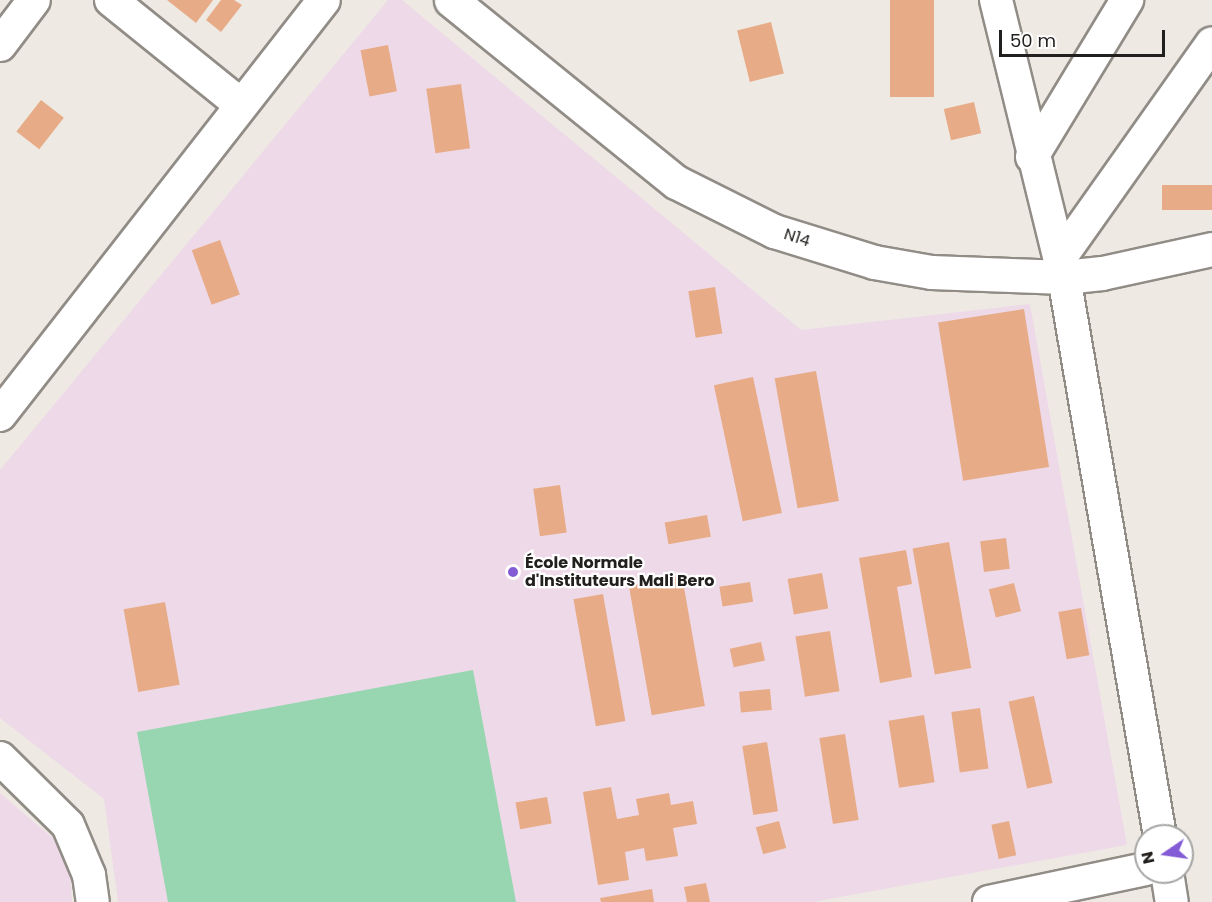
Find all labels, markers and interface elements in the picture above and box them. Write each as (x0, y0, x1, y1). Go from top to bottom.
scale bar (1002, 18, 1168, 56)
text: 50 m (1010, 28, 1056, 53)
street label: N14 (781, 225, 813, 251)
place label: École Normale d'Instituteurs Mali Bero (525, 553, 714, 591)
marker: École Normale d'Instituteurs Mali Bero (506, 565, 520, 579)
north arrow (1134, 824, 1194, 884)
text: N (1135, 849, 1160, 866)

